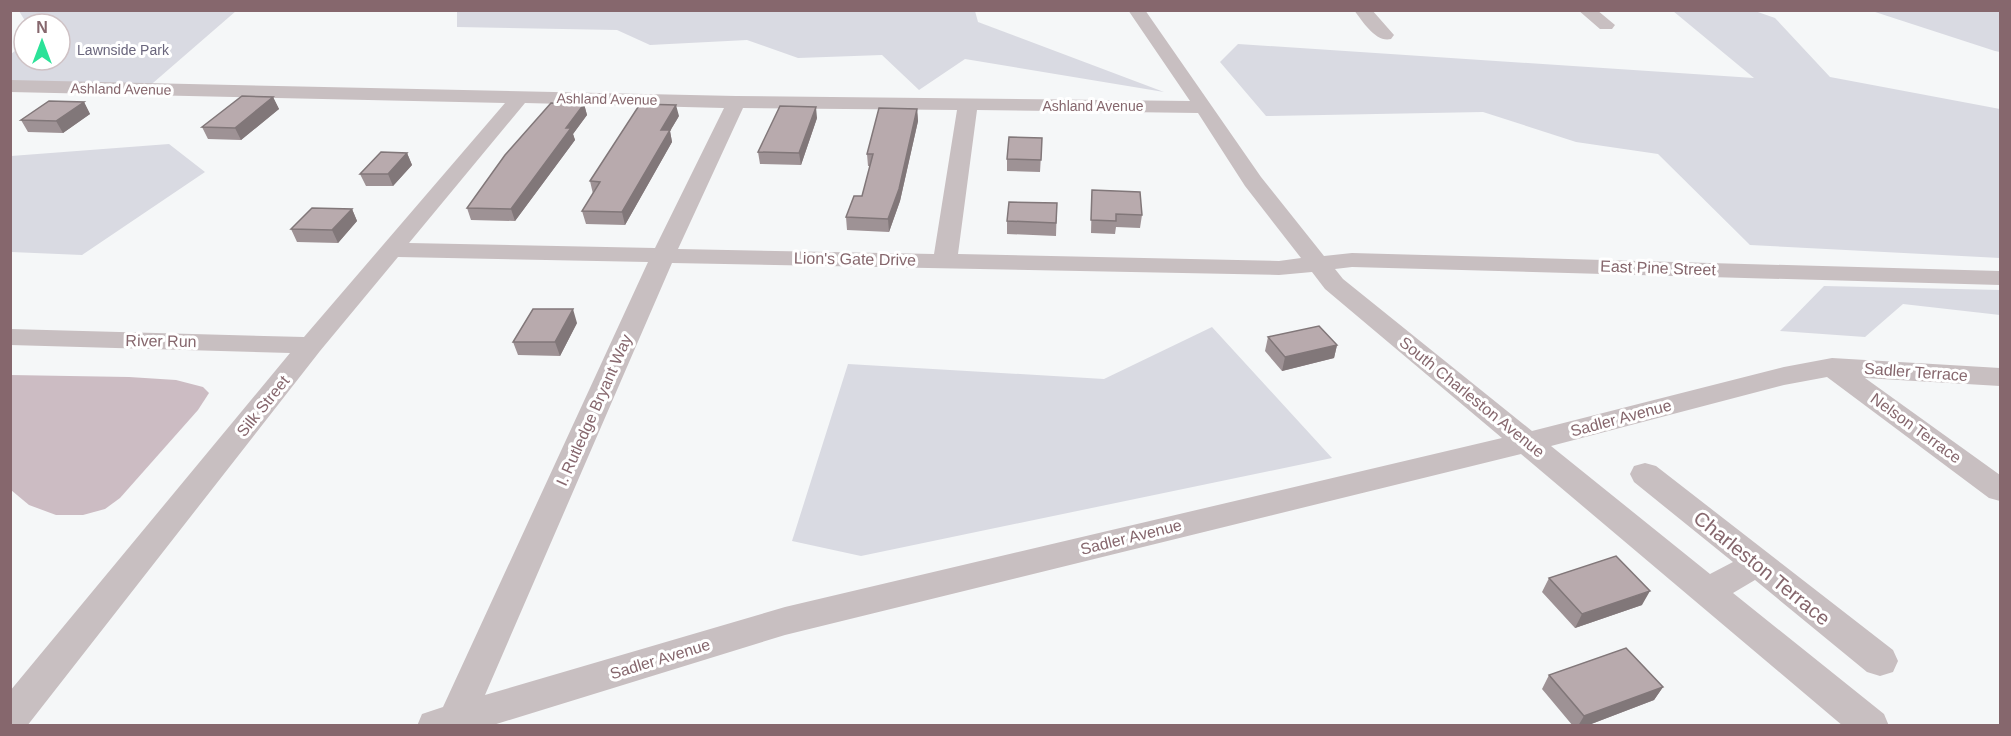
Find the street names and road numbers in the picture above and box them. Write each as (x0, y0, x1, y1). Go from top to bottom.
street label: Ashland Avenue (70, 80, 172, 98)
street label: Ashland Avenue (556, 90, 658, 108)
street label: Ashland Avenue (1043, 98, 1144, 114)
street label: Lion's Gate Drive (794, 249, 916, 269)
street label: East Pine Street (1600, 257, 1717, 279)
street label: River Run (125, 332, 197, 350)
street label: I. Rutledge Bryant Way (553, 332, 635, 488)
street label: South Charleston Avenue (1396, 333, 1548, 461)
street label: Sadler Terrace (1864, 360, 1968, 384)
street label: Silk Street (233, 372, 293, 440)
street label: Nelson Terrace (1868, 390, 1964, 466)
street label: Sadler Avenue (1569, 396, 1673, 440)
street label: Charleston Terrace (1690, 506, 1834, 630)
street label: Sadler Avenue (1079, 516, 1184, 558)
street label: Sadler Avenue (608, 636, 712, 682)

